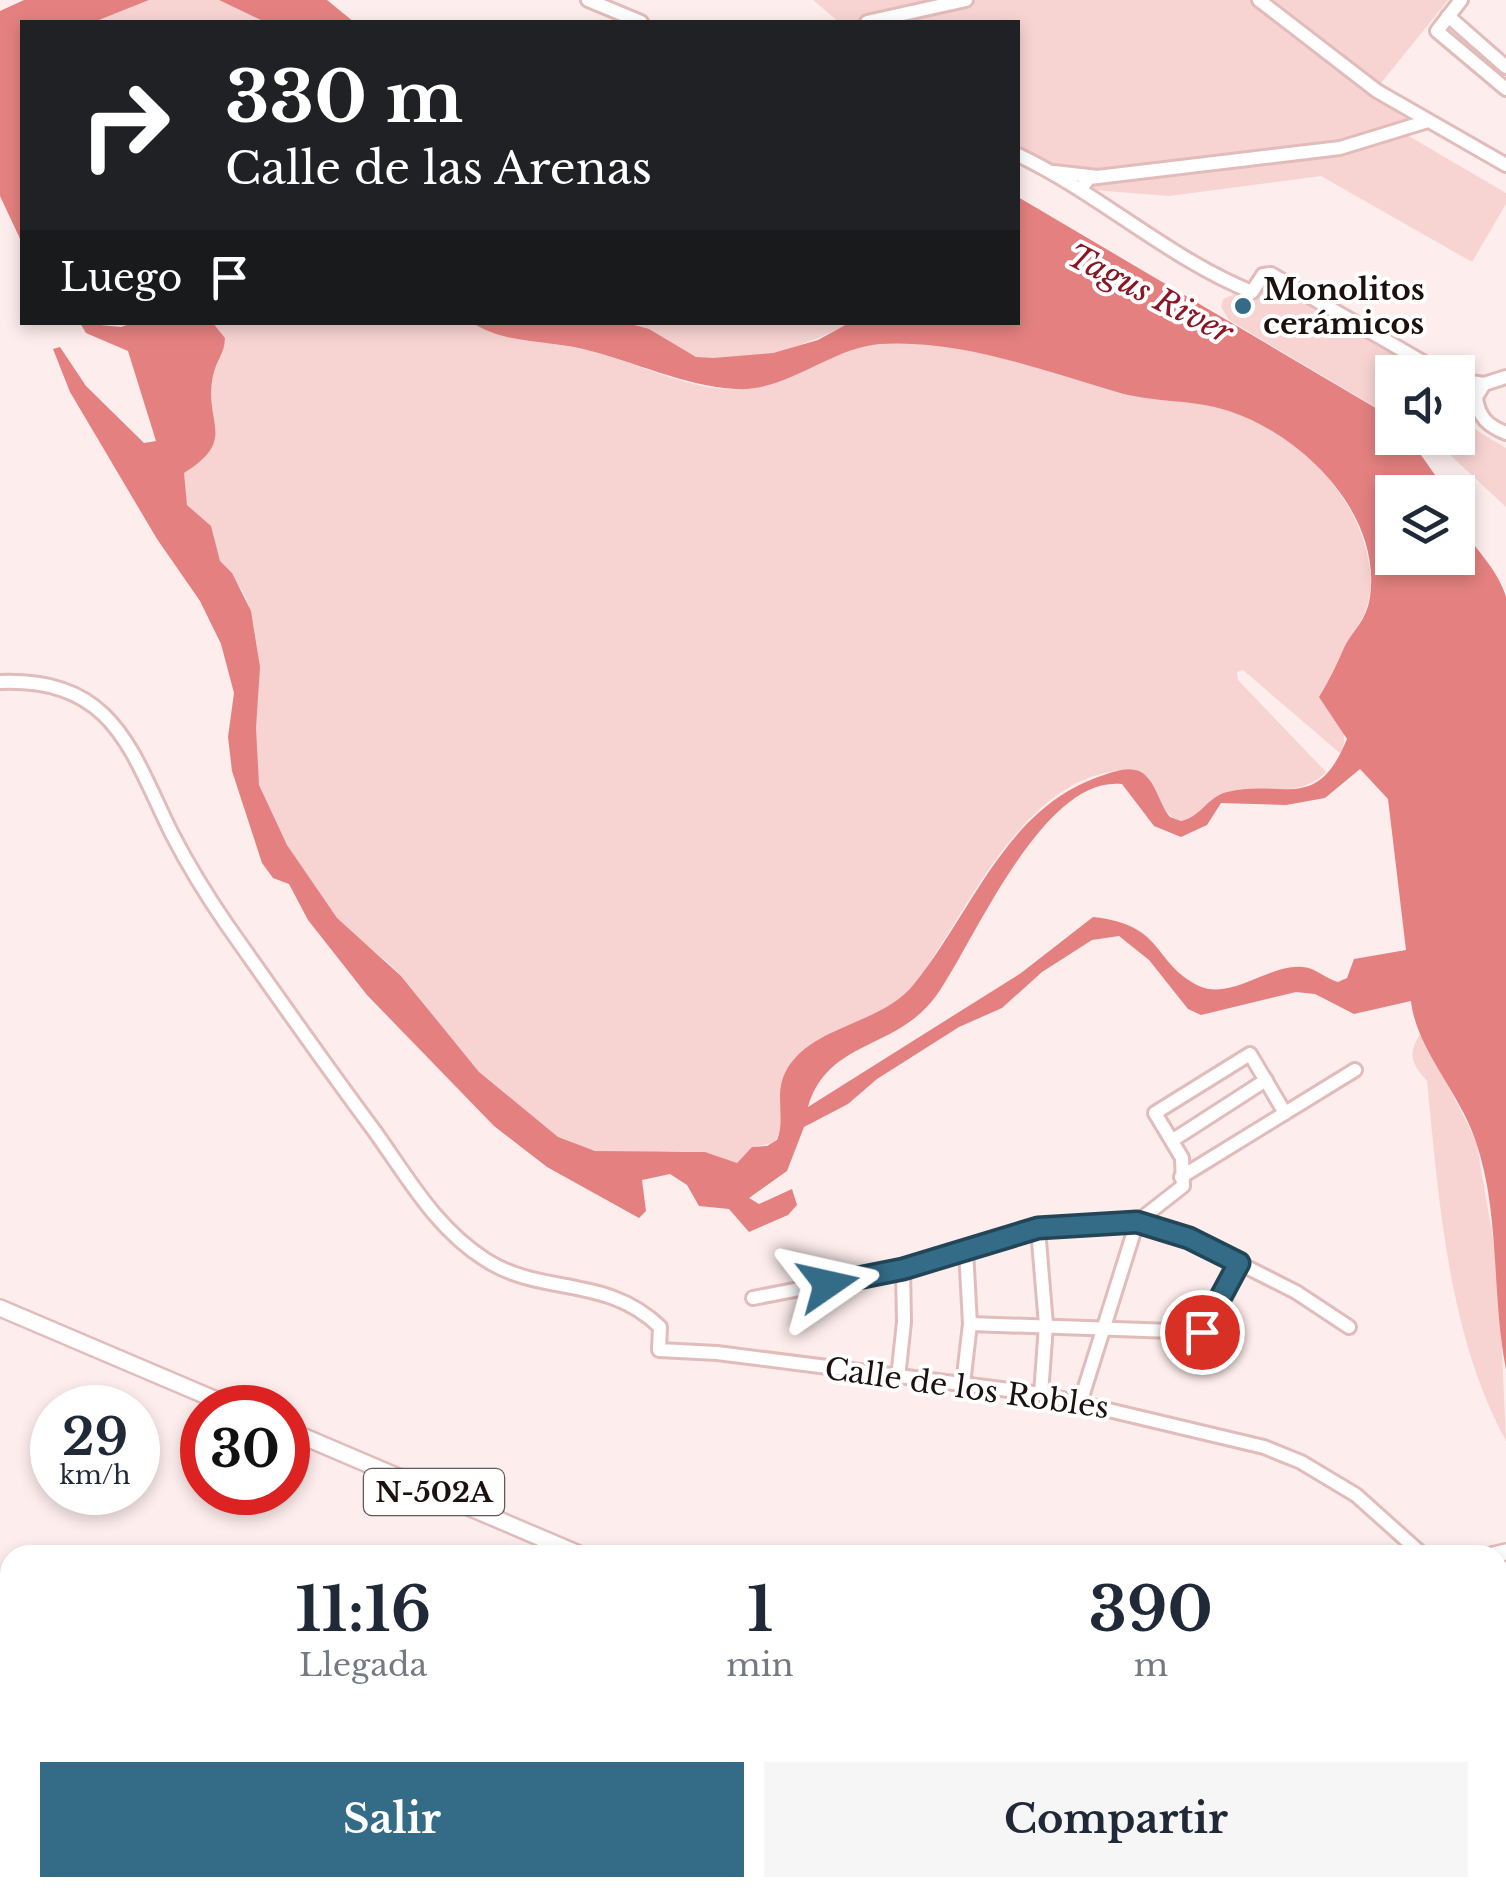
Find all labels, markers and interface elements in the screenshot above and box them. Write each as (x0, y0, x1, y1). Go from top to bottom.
text: 330 m (225, 54, 463, 141)
icon: right (60, 60, 190, 190)
text: Calle de las Arenas (225, 140, 652, 196)
water label: Tagus River (1061, 235, 1240, 353)
icon: arrive (202, 250, 257, 305)
text: Luego (60, 254, 182, 301)
place label: Monolitos cerámicos (1263, 271, 1425, 342)
marker: Monolitos cerámicos (1232, 295, 1254, 317)
map controls (1375, 355, 1475, 575)
button: sound (1375, 355, 1475, 455)
button: layers (1375, 475, 1475, 575)
position arrow (776, 1232, 880, 1336)
pin (1160, 1290, 1245, 1375)
icon: arrive (1175, 1305, 1230, 1360)
street label: Calle de los Robles (822, 1350, 1112, 1426)
speed limit sign: 30 (180, 1385, 310, 1515)
text: 29 (62, 1406, 128, 1469)
text: km/h (60, 1460, 130, 1491)
road number: N-502A (364, 1469, 504, 1515)
text: 11:16 (295, 1573, 431, 1647)
text: 1 (747, 1573, 773, 1647)
text: 390 (1089, 1573, 1213, 1647)
text: Llegada (299, 1645, 427, 1685)
text: min (726, 1645, 794, 1685)
text: m (1134, 1645, 1168, 1685)
button: Salir (40, 1762, 744, 1877)
button: Compartir (764, 1762, 1468, 1877)

